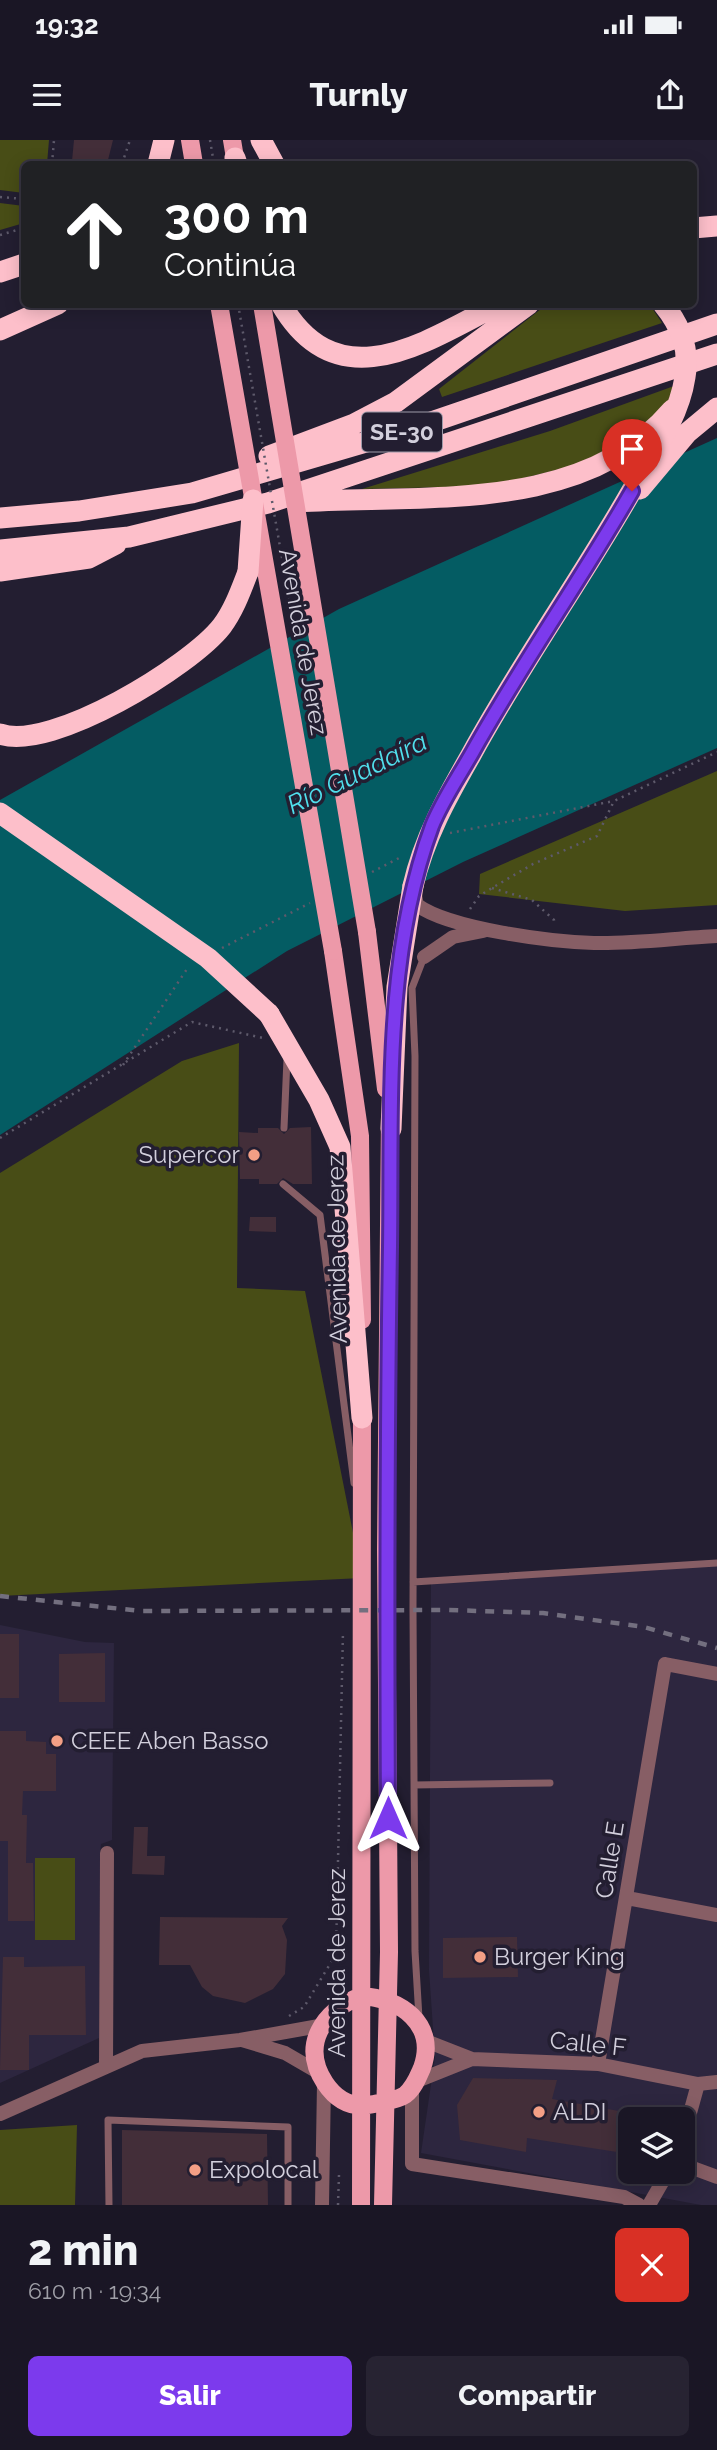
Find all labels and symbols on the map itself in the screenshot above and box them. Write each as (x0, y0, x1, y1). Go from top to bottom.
road number: SE-30 (362, 412, 442, 452)
pin (602, 419, 662, 491)
street label: Avenida de Jerez (273, 546, 334, 737)
water label: Río Guadaíra (282, 726, 432, 820)
place label: Supercor (138, 1140, 241, 1169)
marker: Supercor (246, 1147, 262, 1163)
street label: Avenida de Jerez (320, 1154, 353, 1344)
place label: CEEE Aben Basso (71, 1726, 268, 1755)
marker: CEEE Aben Basso (49, 1733, 65, 1749)
position arrow (351, 1781, 425, 1855)
street label: Calle E (589, 1819, 630, 1900)
street label: Avenida de Jerez (322, 1869, 351, 2057)
place label: Burger King (494, 1942, 625, 1971)
marker: Burger King (472, 1949, 488, 1965)
street label: Calle F (548, 2025, 628, 2062)
place label: ALDI (553, 2097, 606, 2126)
marker: ALDI (531, 2104, 547, 2120)
place label: Expolocal (209, 2155, 319, 2184)
marker: Expolocal (187, 2162, 203, 2178)

